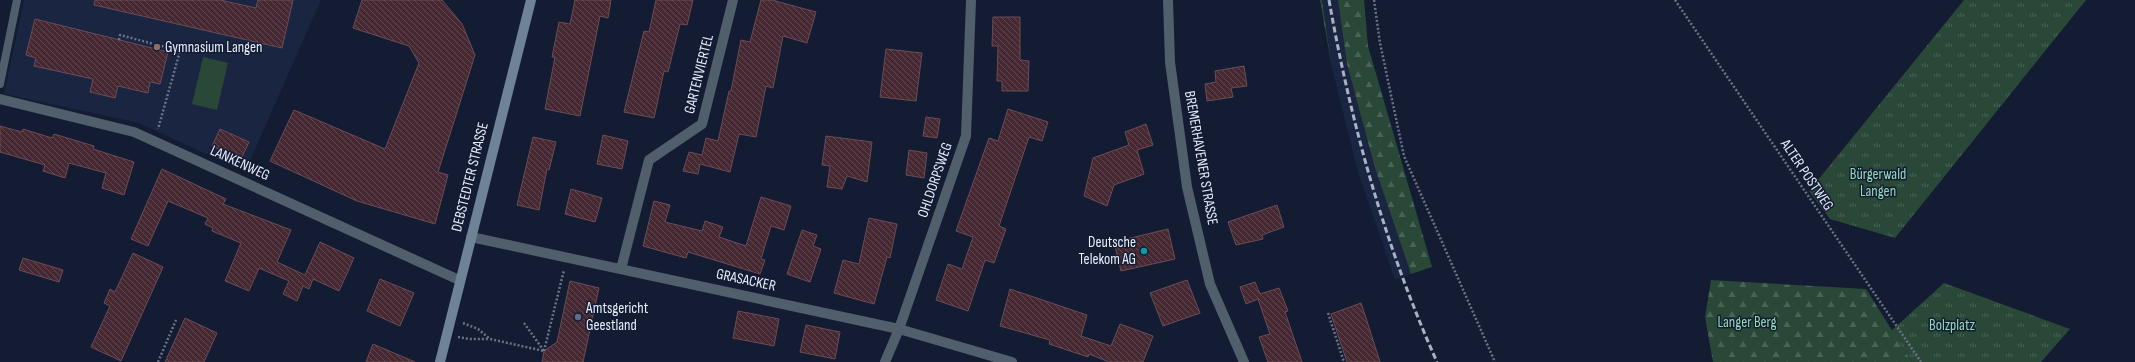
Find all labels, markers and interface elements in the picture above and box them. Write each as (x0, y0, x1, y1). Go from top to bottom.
street label: GARTENVIERTEL (680, 32, 718, 116)
place label: Gymnasium Langen (165, 38, 262, 57)
marker: Gymnasium Langen (152, 42, 162, 52)
street label: BREMERHAVENER STRASSE (1180, 89, 1222, 227)
street label: DEBSTEDTER STRASSE (447, 120, 493, 234)
street label: ALTER POSTWEG (1776, 135, 1838, 214)
street label: OHLDORPSWEG (913, 140, 957, 220)
street label: LANKENWEG (207, 141, 273, 185)
park label: Bürgerwald Langen (1850, 165, 1906, 201)
place label: Deutsche Telekom AG (1079, 233, 1136, 269)
marker: Deutsche Telekom AG (1139, 246, 1149, 256)
street label: GRASACKER (714, 264, 778, 296)
place label: Amtsgericht Geestland (585, 299, 649, 335)
marker: Amtsgericht Geestland (573, 312, 583, 322)
park label: Langer Berg (1718, 313, 1777, 332)
park label: Bolzplatz (1929, 316, 1976, 335)

